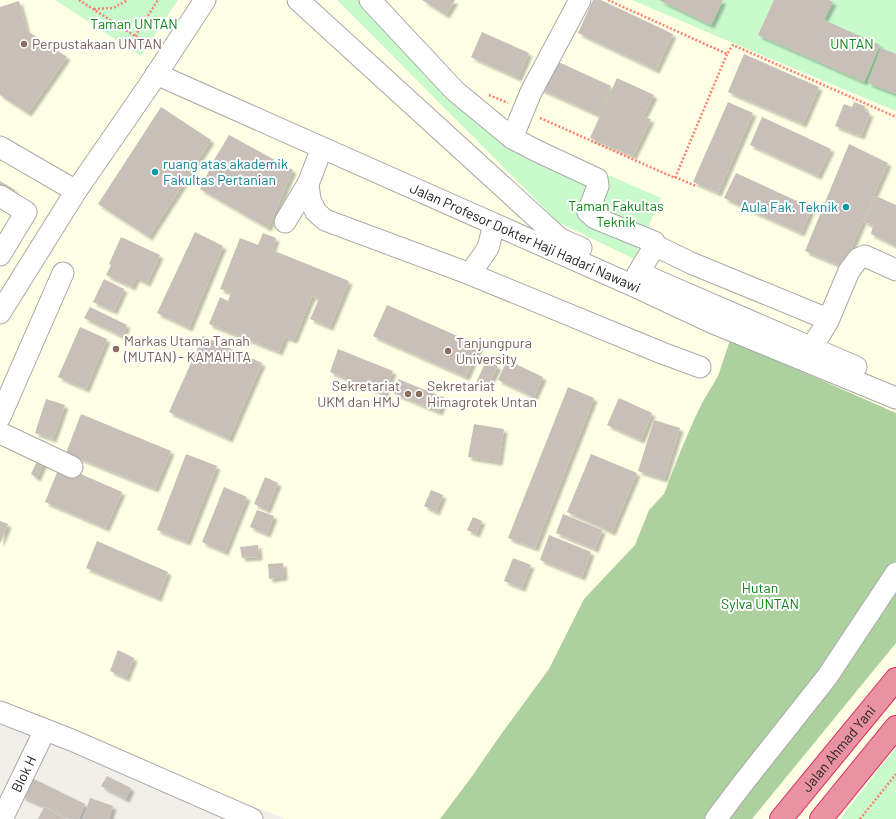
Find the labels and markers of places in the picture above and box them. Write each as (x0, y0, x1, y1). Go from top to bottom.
place label: Perpustakaan UNTAN (32, 35, 162, 52)
marker: Perpustakaan UNTAN (19, 39, 29, 49)
place label: ruang atas akademik Fakultas Pertanian (163, 155, 288, 188)
marker: ruang atas akademik Fakultas Pertanian (150, 167, 160, 177)
place label: Aula Fak. Teknik (741, 198, 838, 215)
marker: Aula Fak. Teknik (841, 202, 851, 212)
place label: Markas Utama Tanah (MUTAN) - KAMAHITA (123, 332, 252, 365)
place label: Tanjungpura University (456, 334, 532, 367)
marker: Markas Utama Tanah (MUTAN) - KAMAHITA (111, 344, 121, 354)
marker: Tanjungpura University (443, 346, 453, 356)
place label: Sekretariat UKM dan HMJ (317, 377, 400, 410)
place label: Sekretariat Himagrotek Untan (427, 377, 537, 410)
marker: Sekretariat UKM dan HMJ (403, 389, 413, 399)
marker: Sekretariat Himagrotek Untan (414, 389, 424, 399)

